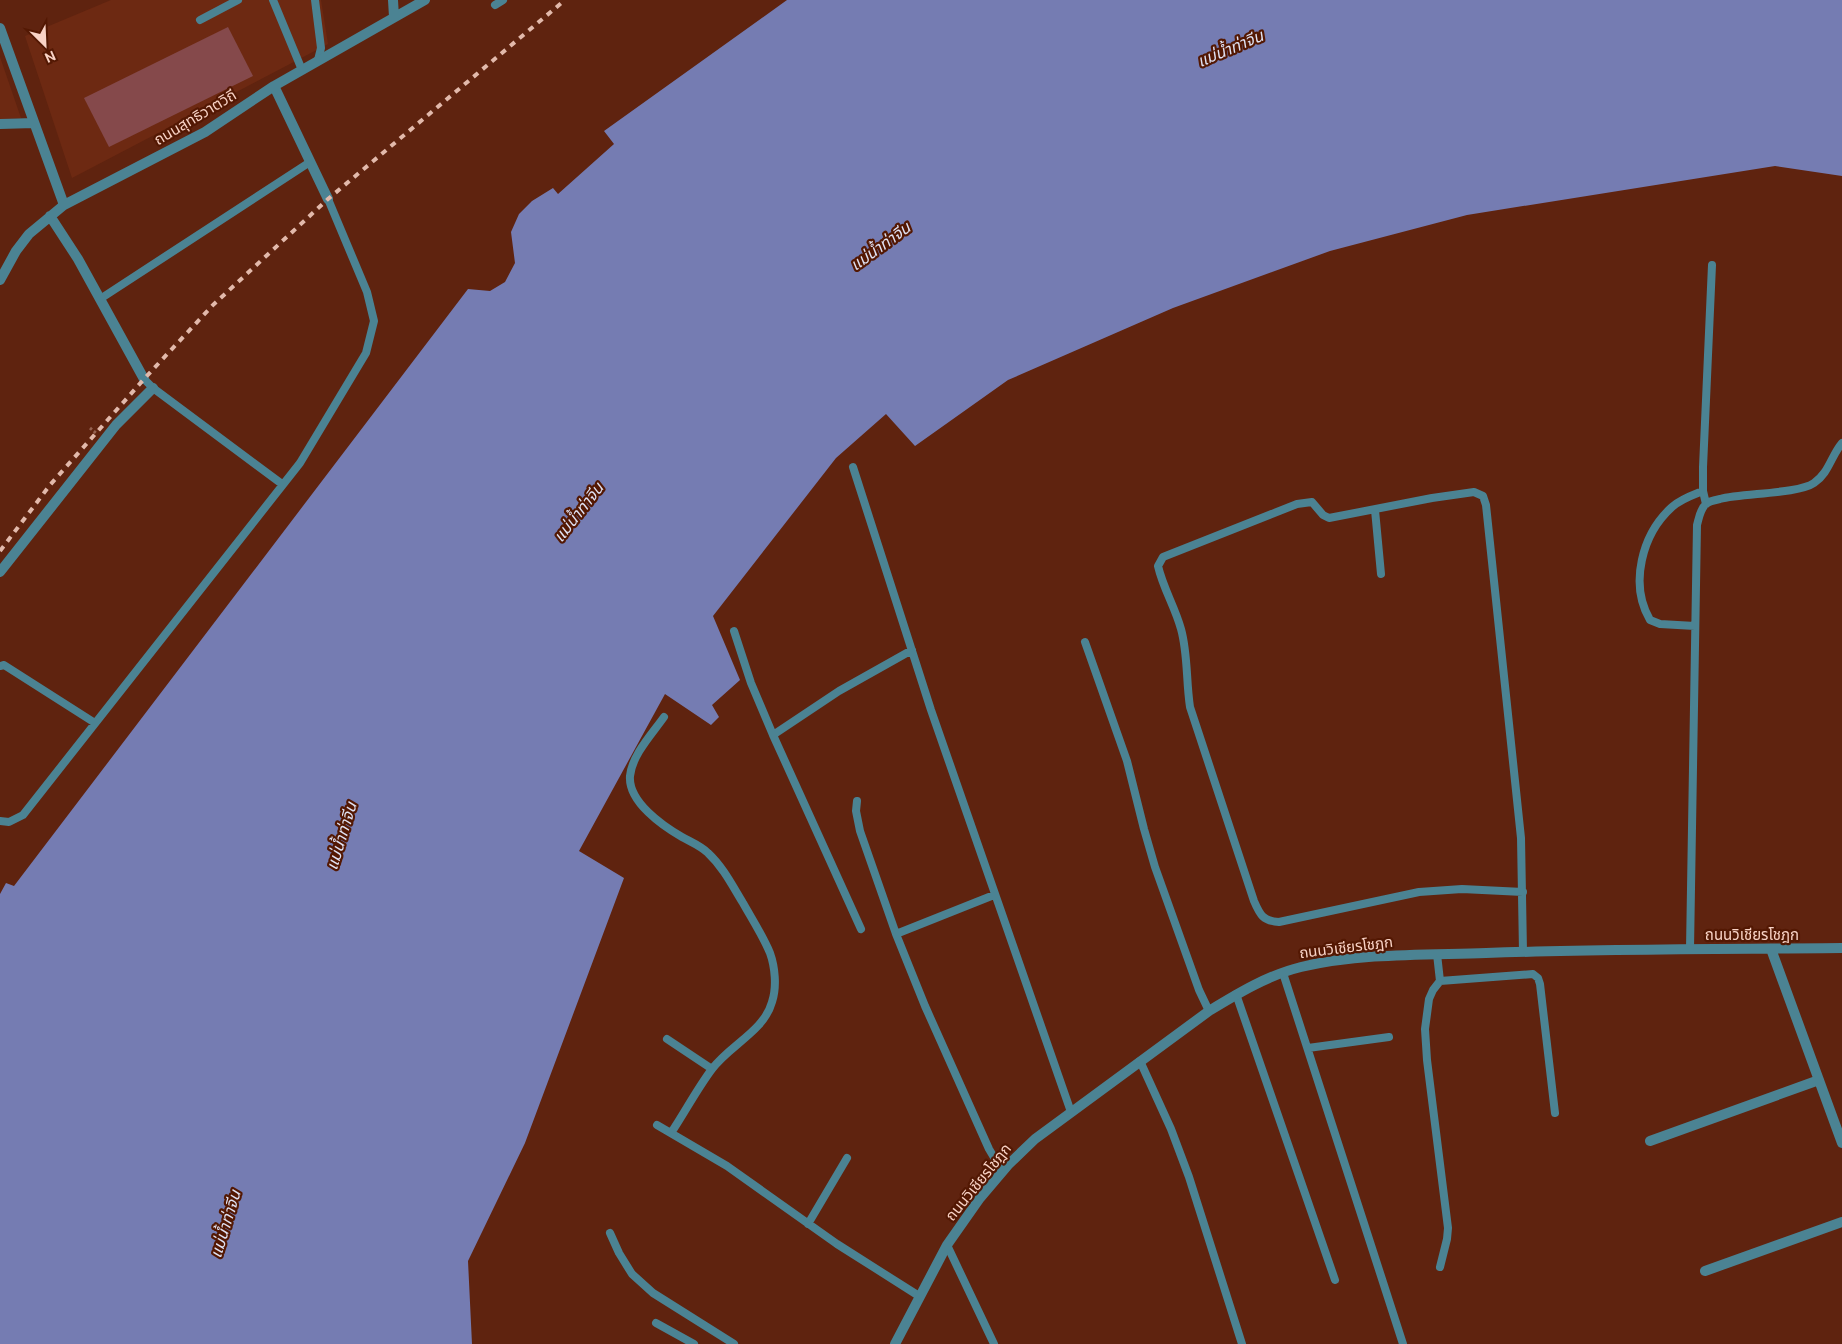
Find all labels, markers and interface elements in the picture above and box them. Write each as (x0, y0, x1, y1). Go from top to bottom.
north arrow (20, 20, 70, 70)
water label: แม่น้ำท่าจีน (1194, 24, 1267, 70)
text: N (42, 47, 58, 66)
street label: ถนนสุทธิวาตวิถี (151, 86, 240, 149)
water label: แม่น้ำท่าจีน (845, 216, 914, 274)
water label: แม่น้ำท่าจีน (548, 477, 607, 545)
water label: แม่น้ำท่าจีน (320, 798, 360, 872)
street label: ถนนวิเชียรโชฎก (1705, 926, 1799, 943)
street label: ถนนวิเชียรโชฎก (1298, 933, 1394, 961)
street label: ถนนวิเชียรโชฎก (942, 1140, 1014, 1224)
water label: แม่น้ำท่าจีน (204, 1186, 244, 1260)

